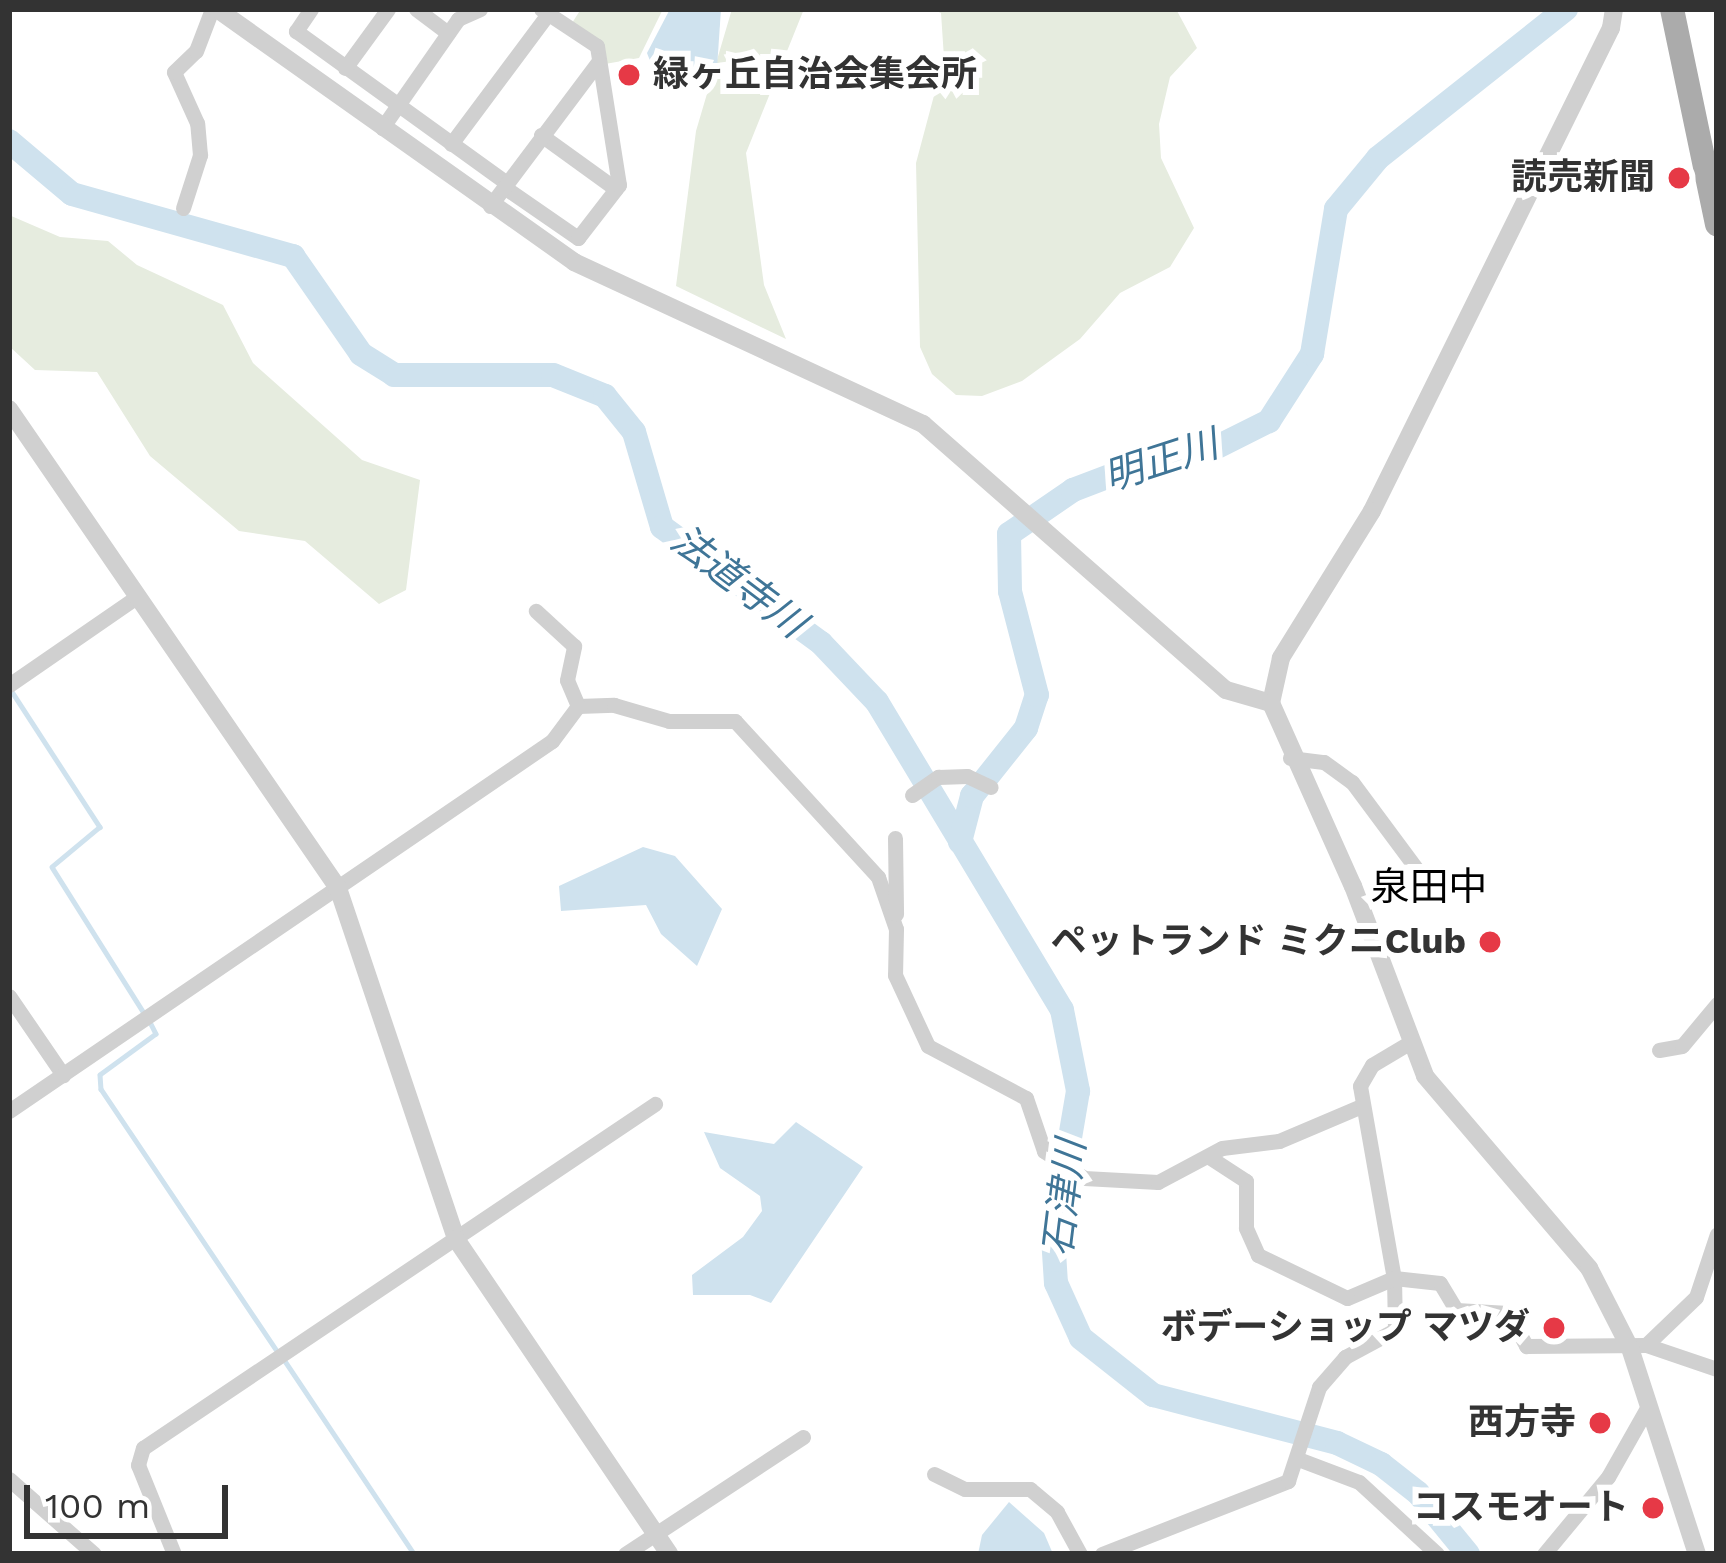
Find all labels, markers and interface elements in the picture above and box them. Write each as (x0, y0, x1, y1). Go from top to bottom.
place label: 緑ヶ丘自治会集会所 (653, 53, 977, 97)
marker: 緑ヶ丘自治会集会所 (616, 62, 642, 88)
place label: 読売新聞 (1511, 156, 1655, 200)
marker: 読売新聞 (1666, 165, 1692, 191)
water label: 明正川 (1098, 421, 1224, 501)
water label: 法道寺川 (662, 516, 814, 648)
district label: 泉田中 (1371, 864, 1487, 910)
place label: ペットランド ミクニClub (1051, 920, 1466, 964)
marker: ペットランド ミクニClub (1477, 929, 1503, 955)
water label: 石津川 (1035, 1137, 1095, 1259)
place label: ボデーショップ マツダ (1160, 1306, 1530, 1350)
marker: ボデーショップ マツダ (1541, 1315, 1567, 1341)
place label: 西方寺 (1468, 1401, 1576, 1445)
marker: 西方寺 (1587, 1410, 1613, 1436)
scale bar (30, 1461, 234, 1535)
text: 100 m (45, 1485, 150, 1527)
place label: コスモオート (1413, 1486, 1629, 1530)
marker: コスモオート (1640, 1495, 1666, 1521)

